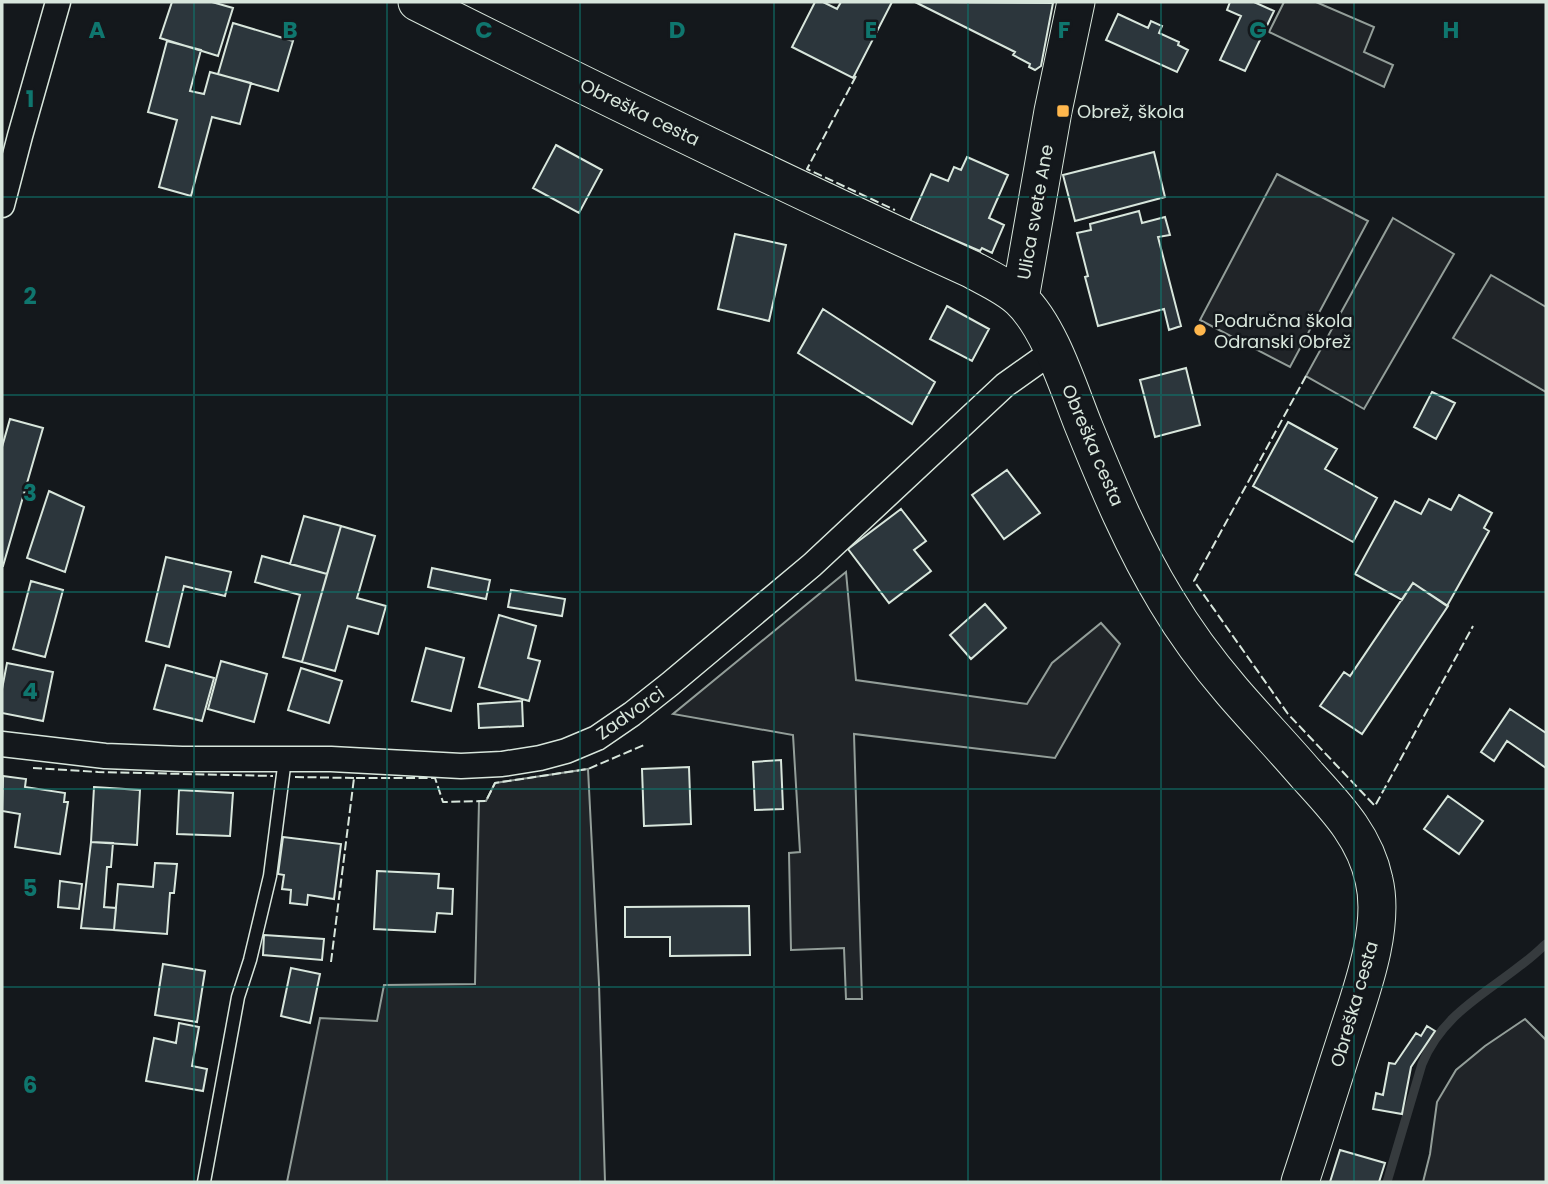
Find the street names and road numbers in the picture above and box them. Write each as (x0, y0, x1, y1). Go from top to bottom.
street label: Obreška cesta (576, 72, 704, 152)
street label: Ulica svete Ane (1011, 142, 1059, 282)
street label: Obreška cesta (1056, 380, 1130, 510)
street label: Zadvorci (591, 680, 669, 746)
street label: Obreška cesta (1324, 938, 1384, 1070)

